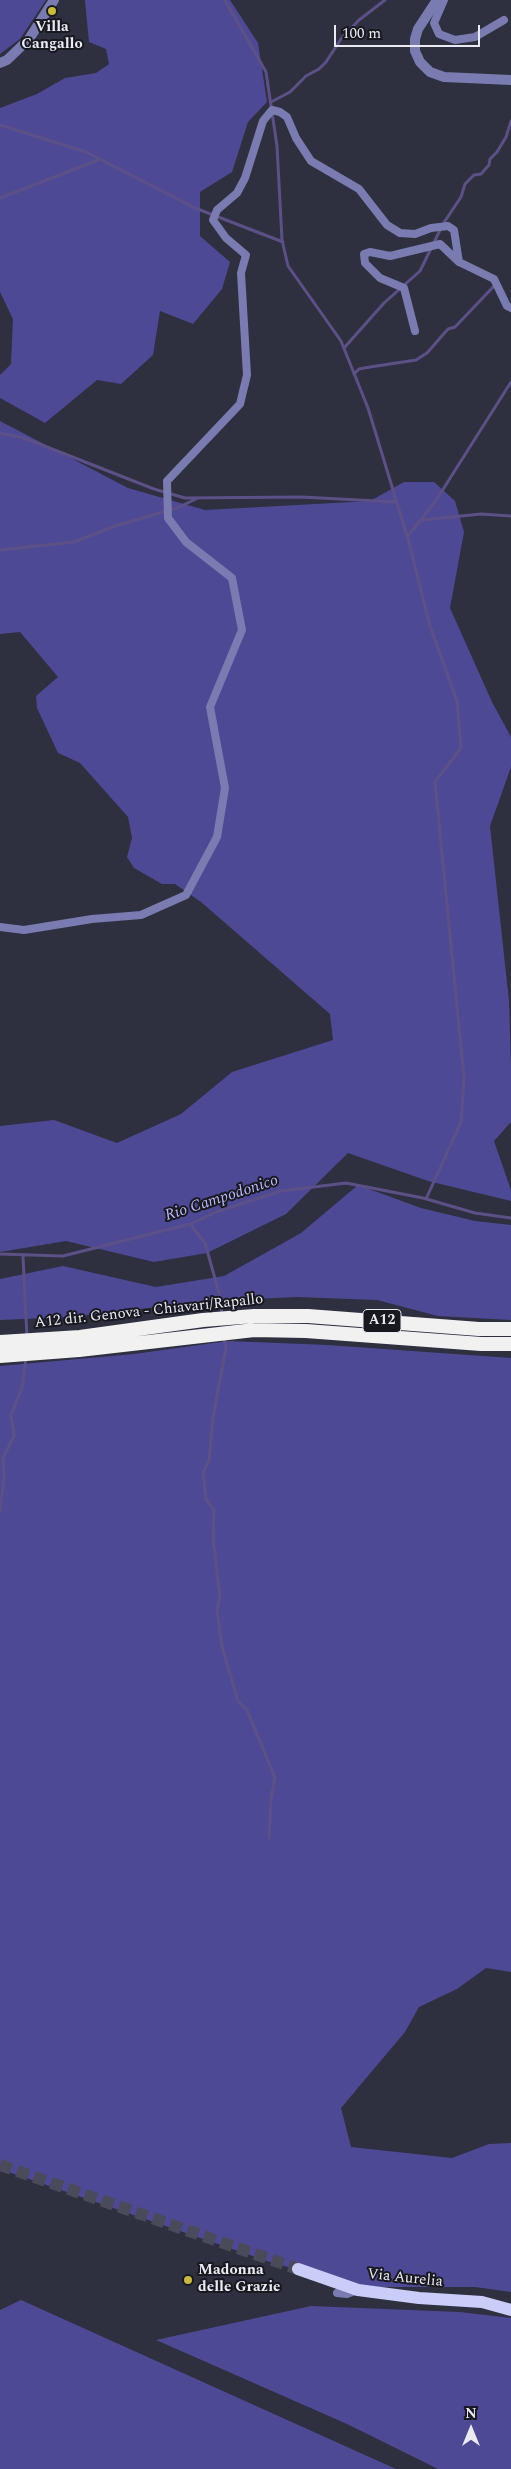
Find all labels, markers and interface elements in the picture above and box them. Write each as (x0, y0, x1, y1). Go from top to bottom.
marker: Villa Cangallo (46, 5, 58, 17)
scale bar (336, 15, 482, 47)
place label: Villa Cangallo (21, 19, 83, 54)
text: 100 m (342, 22, 381, 45)
water label: Rio Campodonico (163, 1172, 281, 1226)
street label: A12 dir. Genova - Chiavari/Rapallo (34, 1291, 264, 1333)
road number: A12 (363, 1310, 401, 1332)
place label: Madonna delle Grazie (198, 2262, 281, 2297)
street label: Via Aurelia (366, 2266, 444, 2292)
marker: Madonna delle Grazie (182, 2274, 194, 2286)
text: N (465, 2403, 477, 2424)
north arrow (446, 2404, 496, 2454)

